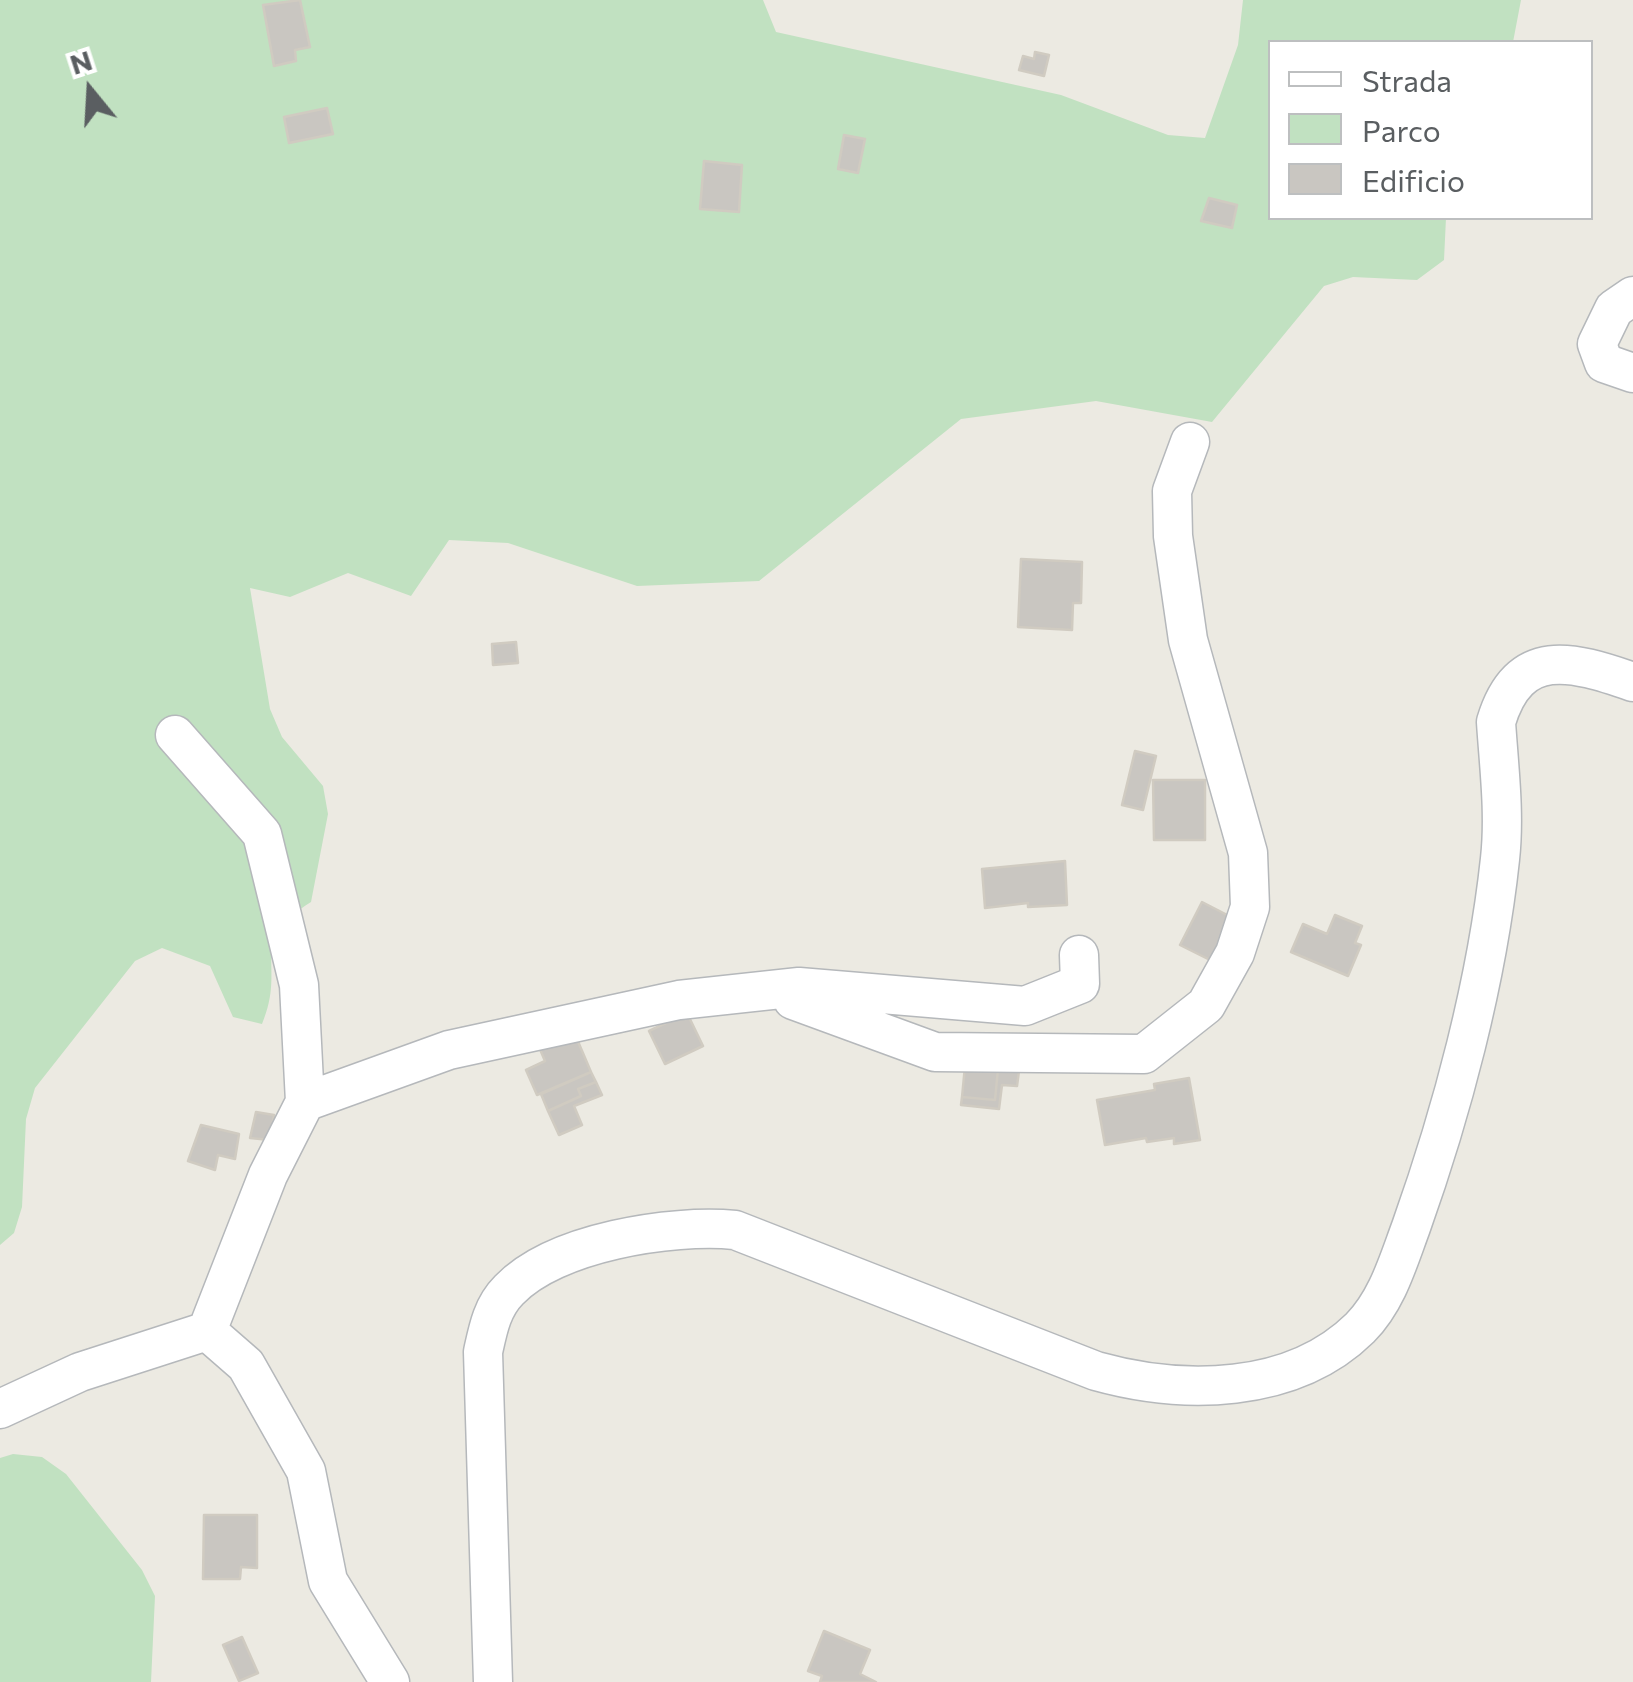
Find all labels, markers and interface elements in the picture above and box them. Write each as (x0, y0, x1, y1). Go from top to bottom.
north arrow (40, 40, 140, 140)
legend (1268, 40, 1593, 220)
text: N (65, 42, 96, 81)
text: Strada (1362, 61, 1452, 98)
text: Parco (1362, 111, 1441, 148)
text: Edificio (1362, 161, 1465, 198)

